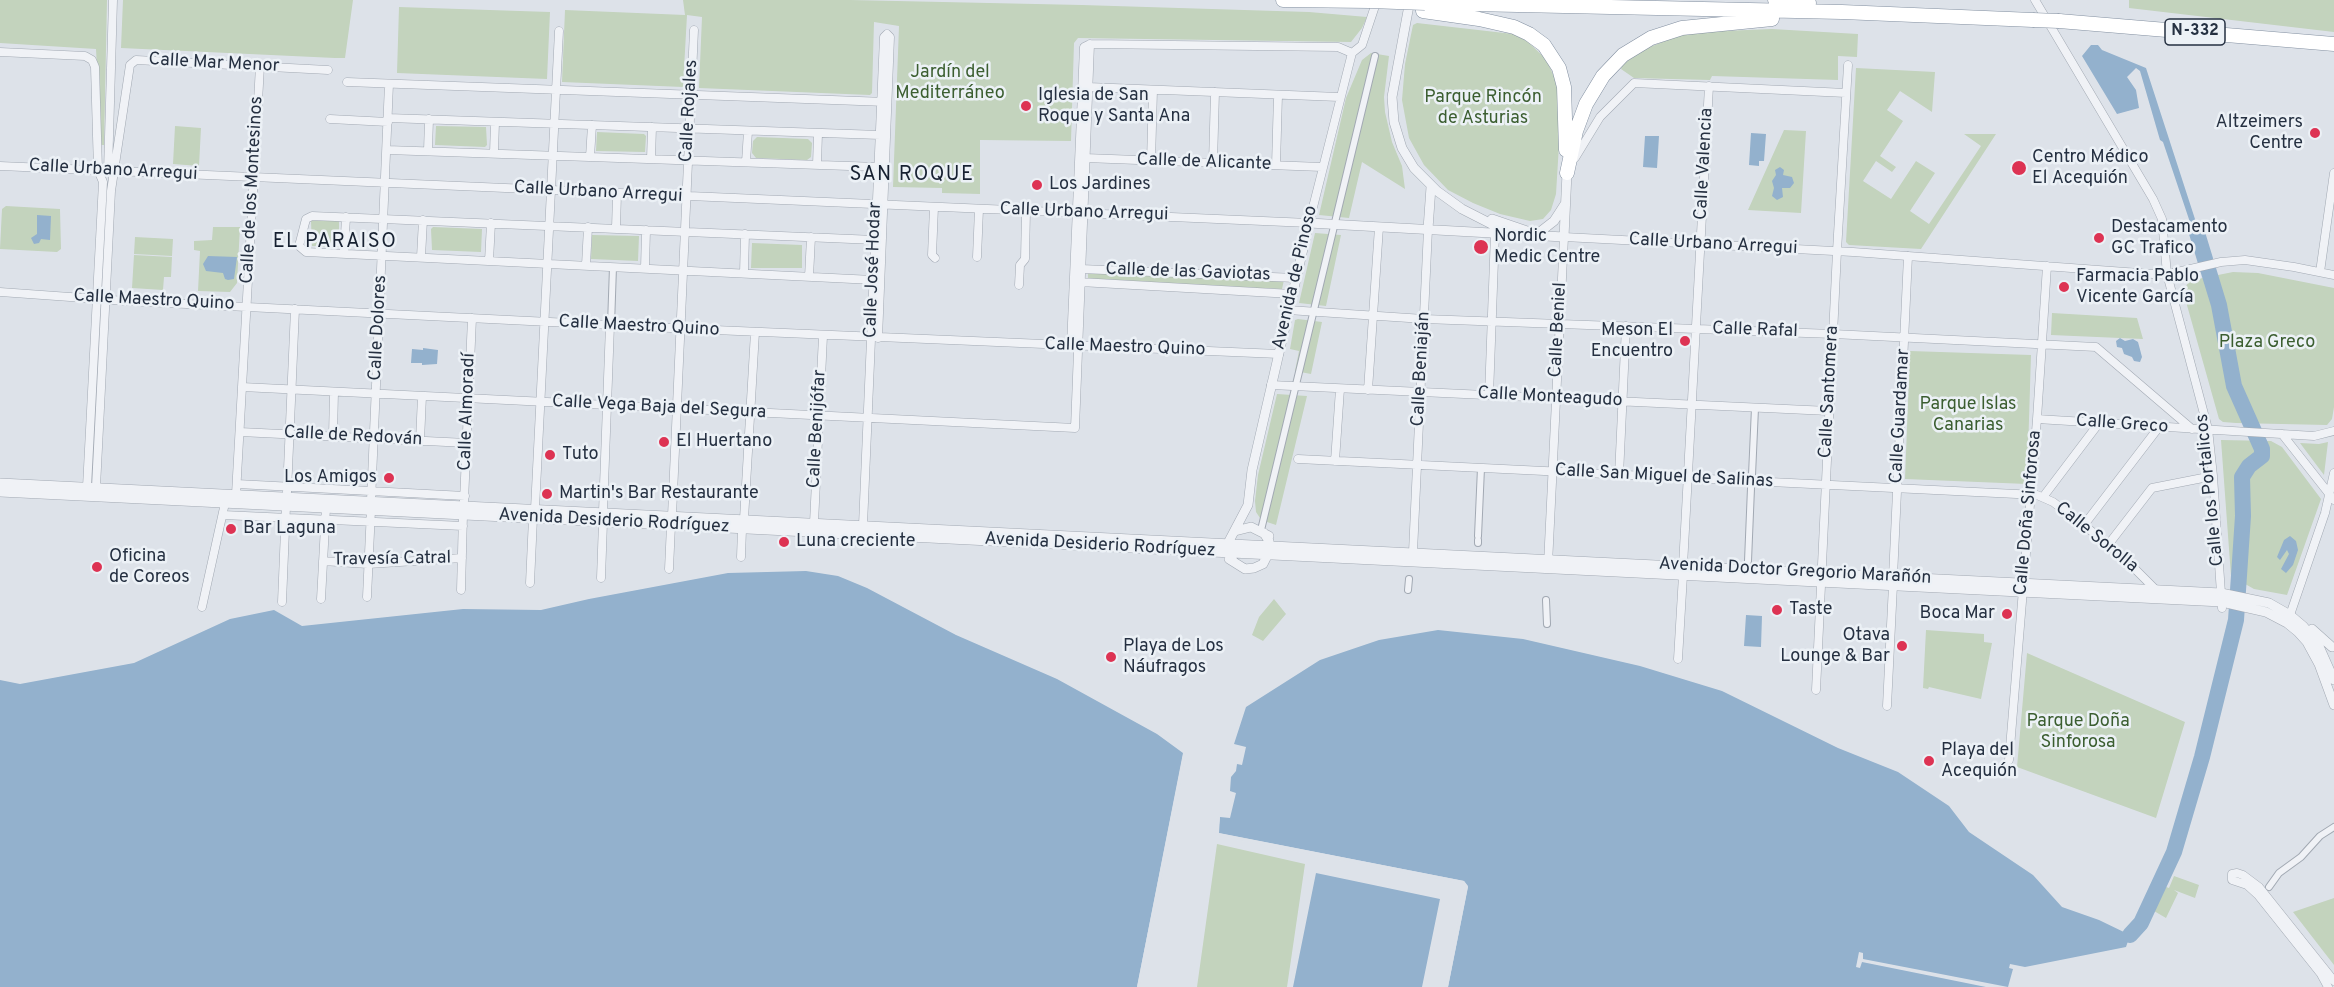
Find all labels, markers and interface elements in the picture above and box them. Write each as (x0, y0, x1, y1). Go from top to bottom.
road number: N-332 (2165, 19, 2225, 45)
street label: Calle Mar Menor (148, 50, 280, 78)
street label: Calle Rojales (677, 59, 703, 163)
park label: Jardín del Mediterráneo (895, 62, 1005, 104)
place label: Iglesia de San Roque y Santa Ana (1038, 85, 1190, 128)
park label: Parque Rincón de Asturias (1424, 87, 1542, 130)
street label: Calle de los Montesinos (237, 96, 269, 284)
marker: Iglesia de San Roque y Santa Ana (1019, 99, 1033, 113)
street label: Calle Valencia (1691, 107, 1719, 221)
place label: Altzeimers Centre (2216, 112, 2303, 154)
marker: Altzeimers Centre (2308, 126, 2322, 140)
place label: Centro Médico El Acequión (2032, 147, 2148, 190)
street label: Calle de Alicante (1136, 150, 1272, 176)
street label: Calle Urbano Arregui (28, 156, 198, 186)
marker: Centro Médico El Acequión (2010, 159, 2028, 177)
district label: SAN ROQUE (849, 164, 975, 188)
place label: Los Jardines (1049, 174, 1151, 196)
street label: Calle Urbano Arregui (513, 178, 683, 208)
marker: Los Jardines (1030, 178, 1044, 192)
street label: Calle Urbano Arregui (999, 199, 1169, 227)
street label: Calle José Hodar (861, 202, 887, 338)
street label: Avenida de Pinoso (1269, 204, 1323, 352)
place label: Destacamento GC Trafico (2111, 217, 2228, 260)
place label: Nordic Medic Centre (1494, 226, 1600, 268)
street label: Calle Urbano Arregui (1628, 230, 1798, 260)
district label: EL PARAISO (273, 231, 397, 255)
marker: Destacamento GC Trafico (2092, 231, 2106, 245)
marker: Nordic Medic Centre (1472, 238, 1490, 256)
street label: Calle de las Gaviotas (1105, 259, 1271, 287)
place label: Farmacia Pablo Vicente García (2076, 266, 2199, 308)
street label: Calle Dolores (365, 275, 393, 381)
marker: Farmacia Pablo Vicente García (2057, 280, 2071, 294)
street label: Calle Beniel (1546, 282, 1572, 378)
street label: Calle Maestro Quino (73, 286, 235, 316)
street label: Calle Beniaján (1408, 311, 1436, 427)
street label: Calle Maestro Quino (558, 312, 720, 342)
street label: Calle Rafal (1712, 319, 1798, 343)
place label: Meson El Encuentro (1591, 320, 1673, 362)
street label: Calle Santomera (1816, 325, 1844, 459)
park label: Plaza Greco (2219, 332, 2315, 354)
street label: Calle Maestro Quino (1044, 334, 1206, 362)
marker: Meson El Encuentro (1678, 334, 1692, 348)
street label: Calle Guardamar (1887, 348, 1915, 484)
street label: Calle Almoradí (455, 353, 481, 471)
street label: Calle Benijófar (804, 369, 832, 489)
street label: Calle Monteagudo (1477, 383, 1623, 413)
street label: Calle Vega Baja del Segura (551, 392, 767, 424)
park label: Parque Islas Canarias (1919, 394, 2017, 436)
street label: Calle Greco (2075, 411, 2169, 439)
street label: Calle los Portalicos (2192, 413, 2230, 567)
street label: Calle de Redován (283, 423, 423, 451)
street label: Calle Doña Sinforosa (2011, 430, 2047, 596)
place label: El Huertano (676, 431, 772, 453)
marker: El Huertano (657, 435, 671, 449)
place label: Tuto (562, 444, 599, 466)
marker: Tuto (543, 448, 557, 462)
street label: Calle San Miguel de Salinas (1554, 460, 1774, 494)
place label: Los Amigos (284, 467, 377, 489)
marker: Los Amigos (382, 471, 396, 485)
place label: Martin's Bar Restaurante (559, 483, 759, 505)
marker: Martin's Bar Restaurante (540, 487, 554, 501)
street label: Calle Sorolla (2050, 498, 2142, 578)
street label: Avenida Desiderio Rodríguez (498, 505, 730, 539)
place label: Bar Laguna (243, 518, 336, 540)
marker: Bar Laguna (224, 522, 238, 536)
street label: Avenida Desiderio Rodríguez (984, 529, 1216, 563)
place label: Luna creciente (796, 531, 915, 553)
marker: Luna creciente (777, 535, 791, 549)
place label: Oficina de Coreos (109, 546, 190, 588)
street label: Travesía Catral (333, 548, 451, 572)
street label: Avenida Doctor Gregorio Marañón (1658, 554, 1932, 590)
marker: Oficina de Coreos (90, 560, 104, 574)
place label: Taste (1789, 599, 1832, 621)
marker: Taste (1770, 603, 1784, 617)
place label: Boca Mar (1920, 603, 1995, 625)
marker: Boca Mar (2000, 607, 2014, 621)
place label: Otava Lounge & Bar (1780, 625, 1890, 668)
place label: Playa de Los Náufragos (1123, 636, 1224, 678)
marker: Otava Lounge & Bar (1895, 639, 1909, 653)
marker: Playa de Los Náufragos (1104, 650, 1118, 664)
park label: Parque Doña Sinforosa (2026, 711, 2130, 754)
place label: Playa del Acequión (1941, 740, 2017, 783)
marker: Playa del Acequión (1922, 754, 1936, 768)

